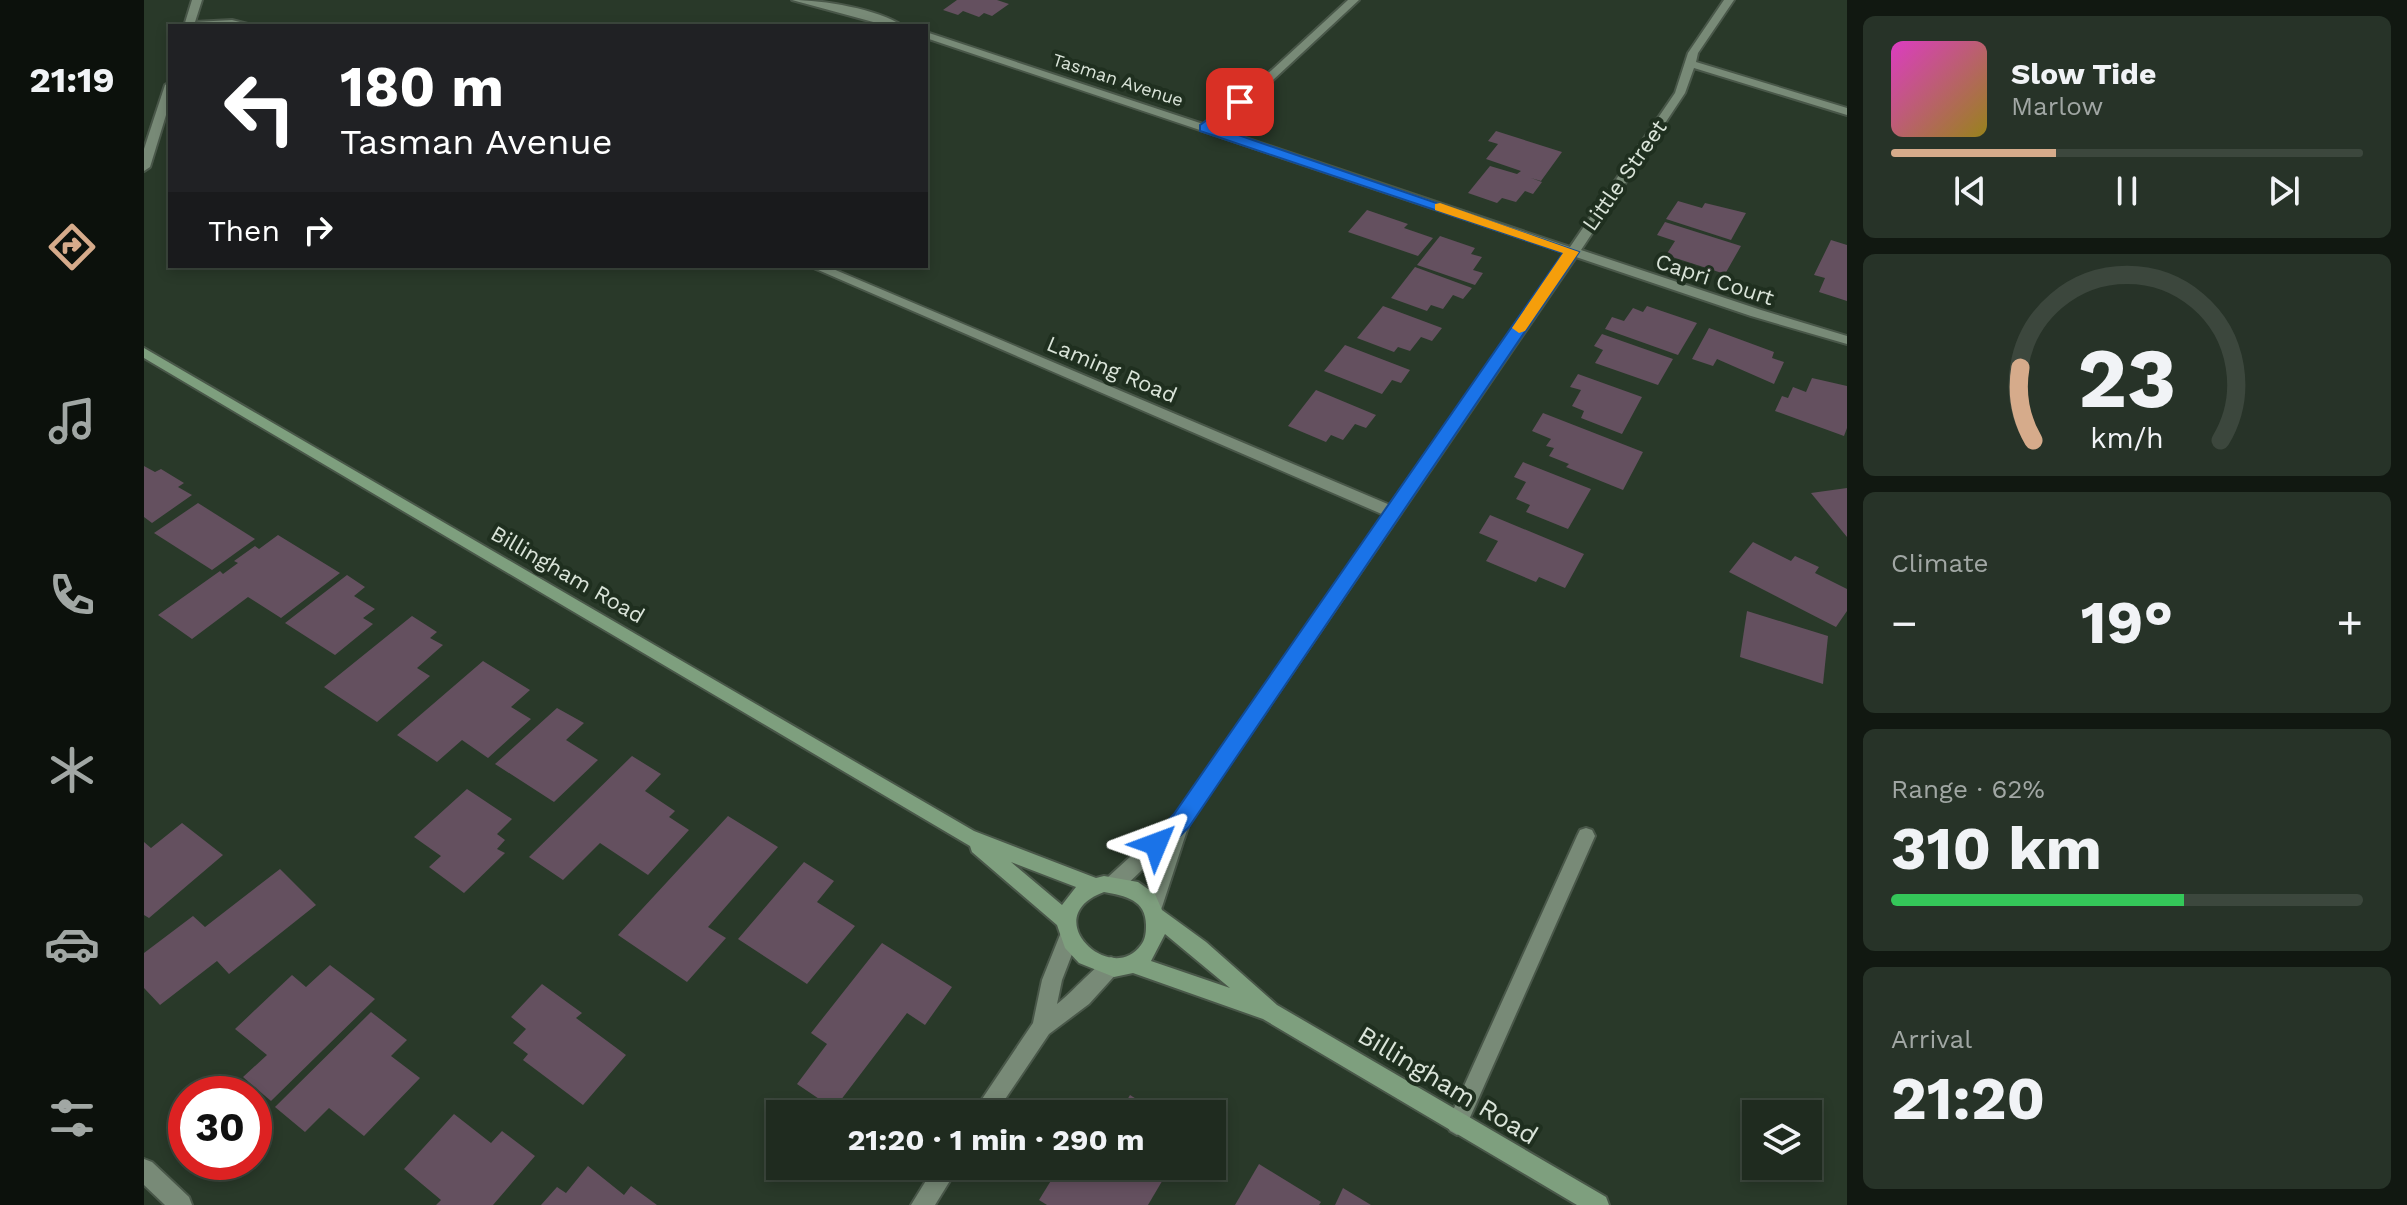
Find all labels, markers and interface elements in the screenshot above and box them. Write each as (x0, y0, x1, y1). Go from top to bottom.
street label: Tasman Avenue (1050, 48, 1186, 111)
text: 180 m (340, 54, 504, 120)
icon: left (208, 56, 312, 160)
text: Slow Tide (2011, 56, 2156, 91)
text: 21:19 (29, 59, 115, 101)
pin (1206, 68, 1274, 136)
icon: arrive (1218, 80, 1262, 124)
text: Marlow (2011, 91, 2103, 121)
street label: Little Street (1577, 115, 1672, 235)
text: Tasman Avenue (340, 121, 613, 163)
icon: previous (1948, 169, 1992, 213)
icon: pause (2105, 169, 2149, 213)
icon: next (2262, 169, 2306, 213)
icon: right (296, 208, 340, 252)
text: Then (208, 213, 280, 248)
icon: directions (44, 219, 100, 275)
street label: Capri Court (1652, 249, 1777, 310)
text: 23 (2078, 329, 2176, 426)
street label: Laming Road (1043, 331, 1181, 408)
icon: music (44, 393, 100, 449)
text: km/h (2090, 421, 2164, 455)
street label: Billingham Road (487, 520, 649, 629)
text: Climate (1891, 548, 1989, 578)
icon: phone (44, 567, 100, 623)
text: 19° (2081, 587, 2173, 658)
text: − (1891, 597, 1918, 649)
text: + (2336, 597, 2363, 649)
icon: climate (44, 742, 100, 798)
text: Range · 62% (1891, 774, 2045, 804)
position arrow (1114, 802, 1198, 886)
text: 310 km (1891, 813, 2102, 884)
icon: car (44, 916, 100, 972)
street label: Billingham Road (1353, 1019, 1543, 1151)
text: Arrival (1891, 1024, 1972, 1054)
text: 21:20 (1891, 1063, 2045, 1134)
speed limit sign: 30 (168, 1076, 272, 1180)
icon: filters (44, 1090, 100, 1146)
map controls (1742, 1100, 1822, 1180)
button: layers (1742, 1100, 1822, 1180)
text: 21:20 · 1 min · 290 m (847, 1122, 1145, 1157)

